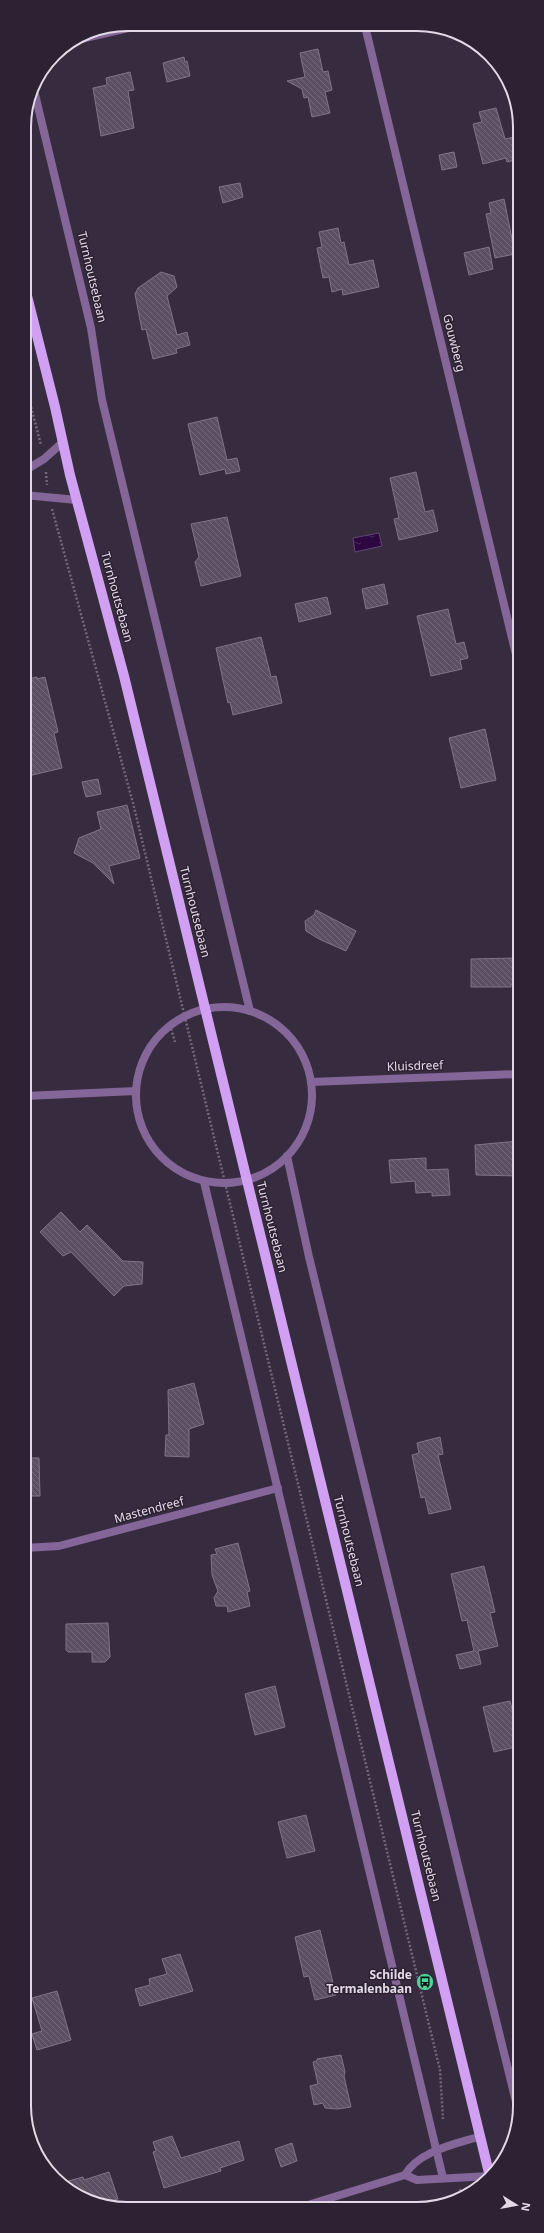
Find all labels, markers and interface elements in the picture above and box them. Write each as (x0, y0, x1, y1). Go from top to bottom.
street label: Turnhoutsebaan (74, 230, 111, 324)
street label: Gouwberg (439, 312, 470, 374)
street label: Turnhoutsebaan (97, 550, 138, 644)
street label: Turnhoutsebaan (176, 865, 215, 959)
street label: Kluisdreef (386, 1056, 444, 1075)
street label: Turnhoutsebaan (253, 1180, 292, 1274)
street label: Mastendreef (112, 1492, 187, 1527)
street label: Turnhoutsebaan (330, 1494, 369, 1588)
street label: Turnhoutsebaan (407, 1809, 446, 1903)
place label: Schilde Termalenbaan (326, 1966, 412, 1997)
bus stop icon: Schilde Termalenbaan (415, 1972, 435, 1992)
north arrow (496, 2185, 536, 2225)
text: N (518, 2201, 535, 2213)

